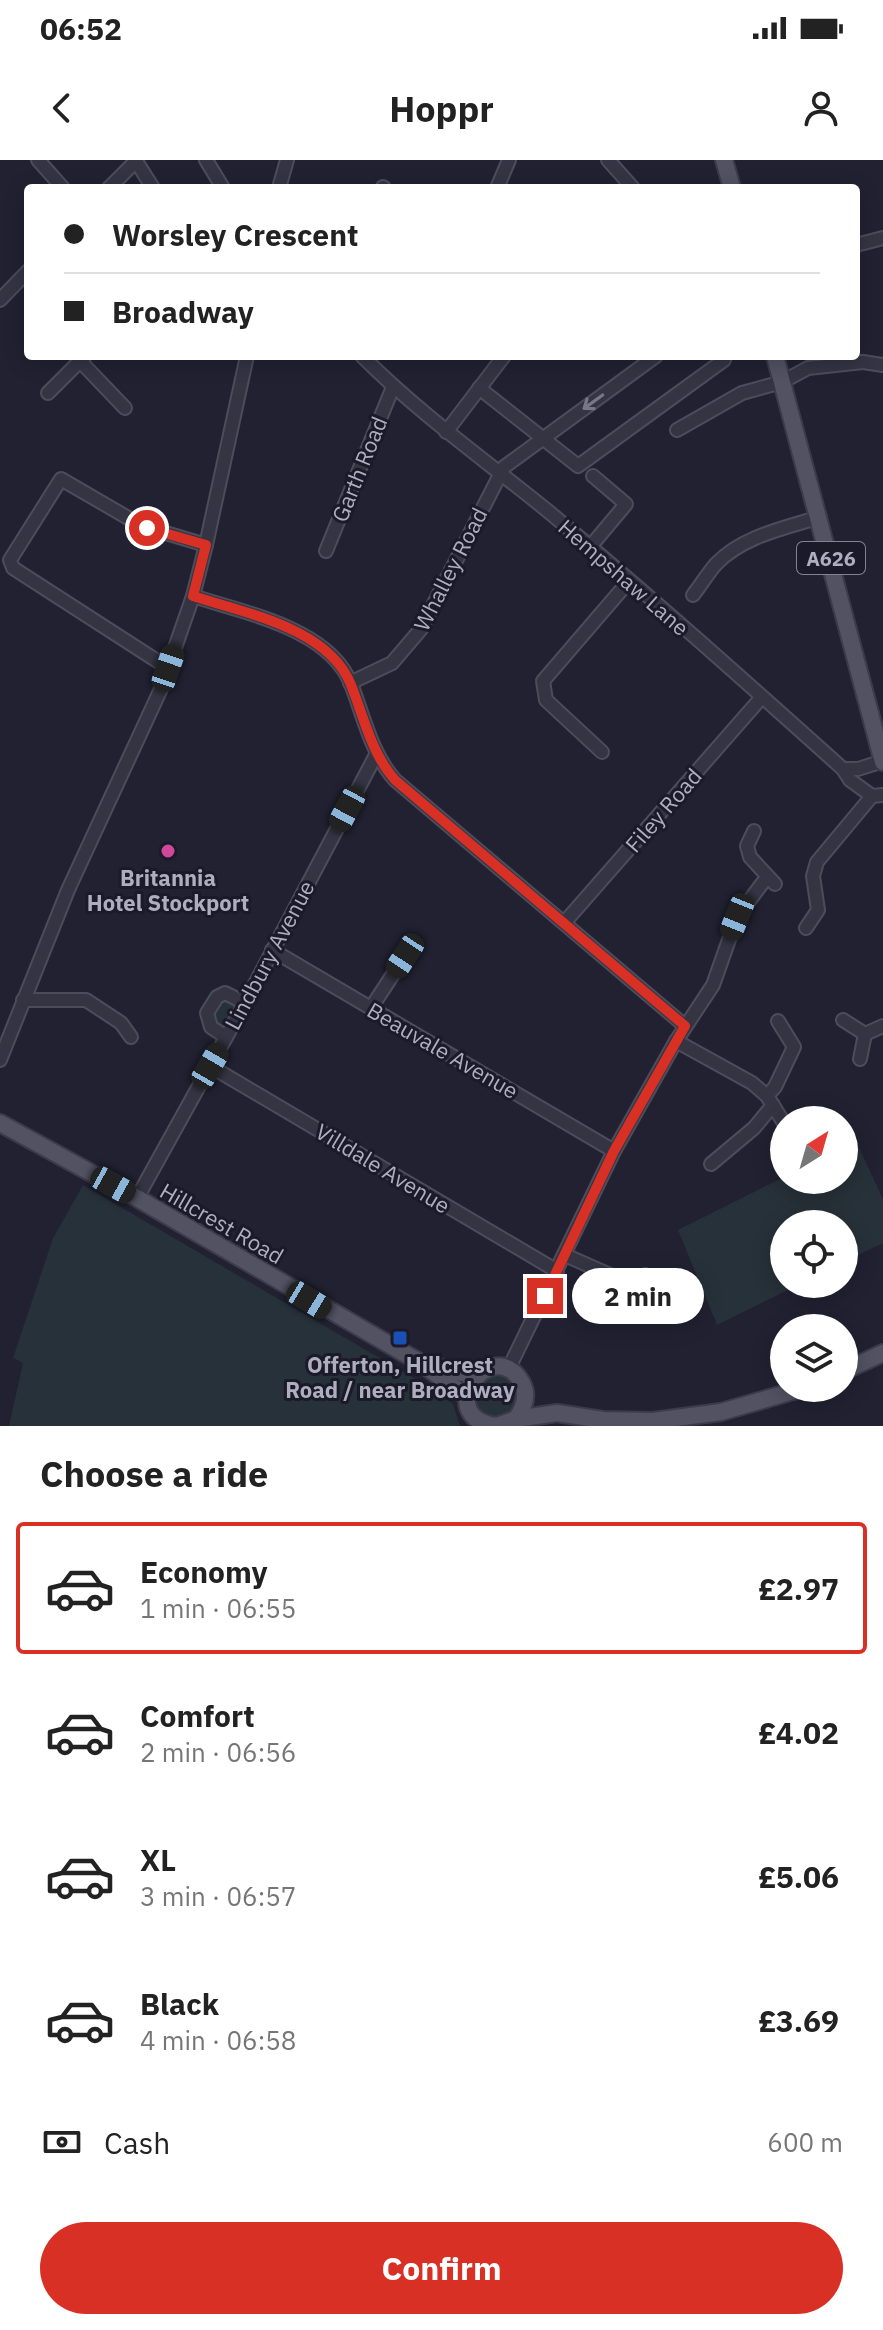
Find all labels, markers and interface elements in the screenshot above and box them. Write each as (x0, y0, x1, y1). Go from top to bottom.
text: 06:52 (40, 9, 122, 48)
text: Hoppr (389, 85, 494, 132)
icon: back (40, 86, 84, 130)
icon: person (799, 86, 843, 130)
text: Worsley Crescent (112, 215, 359, 254)
text: Broadway (112, 292, 254, 331)
one-way arrow (583, 394, 604, 411)
street label: Garth Road (325, 412, 393, 526)
street label: Whalley Road (407, 503, 493, 635)
route start (129, 510, 165, 546)
street label: Hempshaw Lane (553, 512, 695, 642)
road number: A626 (797, 542, 865, 574)
car (149, 641, 187, 695)
street label: Filey Road (618, 762, 708, 858)
car (325, 782, 369, 836)
marker: Britannia Hotel Stockport (159, 842, 177, 860)
place label: Britannia Hotel Stockport (87, 863, 249, 917)
street label: Lindbury Avenue (217, 875, 321, 1035)
car (717, 890, 757, 944)
car (382, 929, 428, 983)
street label: Beauvale Avenue (362, 995, 524, 1105)
car (188, 1039, 232, 1093)
north arrow (770, 1106, 858, 1194)
map controls (770, 1106, 858, 1402)
street label: Villdale Avenue (310, 1116, 456, 1220)
car (86, 1163, 140, 1207)
street label: Hillcrest Road (155, 1176, 289, 1270)
button: locate (770, 1210, 858, 1298)
callout: 2 min (573, 1268, 705, 1324)
car (282, 1277, 336, 1323)
route end (527, 1278, 563, 1314)
text: 2 min (604, 1279, 672, 1313)
button: layers (770, 1314, 858, 1402)
marker: Offerton, Hillcrest Road / near Broadway (391, 1329, 409, 1347)
place label: Offerton, Hillcrest Road / near Broadway (285, 1350, 515, 1404)
text: Choose a ride (40, 1450, 268, 1497)
icon: car (44, 1552, 116, 1624)
text: Economy (140, 1552, 268, 1591)
text: £2.97 (758, 1569, 839, 1608)
text: 1 min · 06:55 (140, 1591, 296, 1625)
icon: car (44, 1696, 116, 1768)
text: Comfort (140, 1696, 255, 1735)
text: £4.02 (758, 1713, 839, 1752)
text: 2 min · 06:56 (140, 1735, 296, 1769)
icon: car (44, 1840, 116, 1912)
text: XL (140, 1840, 176, 1879)
text: £5.06 (758, 1857, 839, 1896)
text: 3 min · 06:57 (140, 1879, 296, 1913)
icon: car (44, 1984, 116, 2056)
text: Black (140, 1984, 219, 2023)
text: £3.69 (758, 2001, 839, 2040)
text: 4 min · 06:58 (140, 2023, 296, 2057)
icon: cash (40, 2120, 84, 2164)
text: Cash (104, 2123, 170, 2162)
text: 600 m (767, 2125, 843, 2159)
button: Confirm (40, 2222, 843, 2314)

